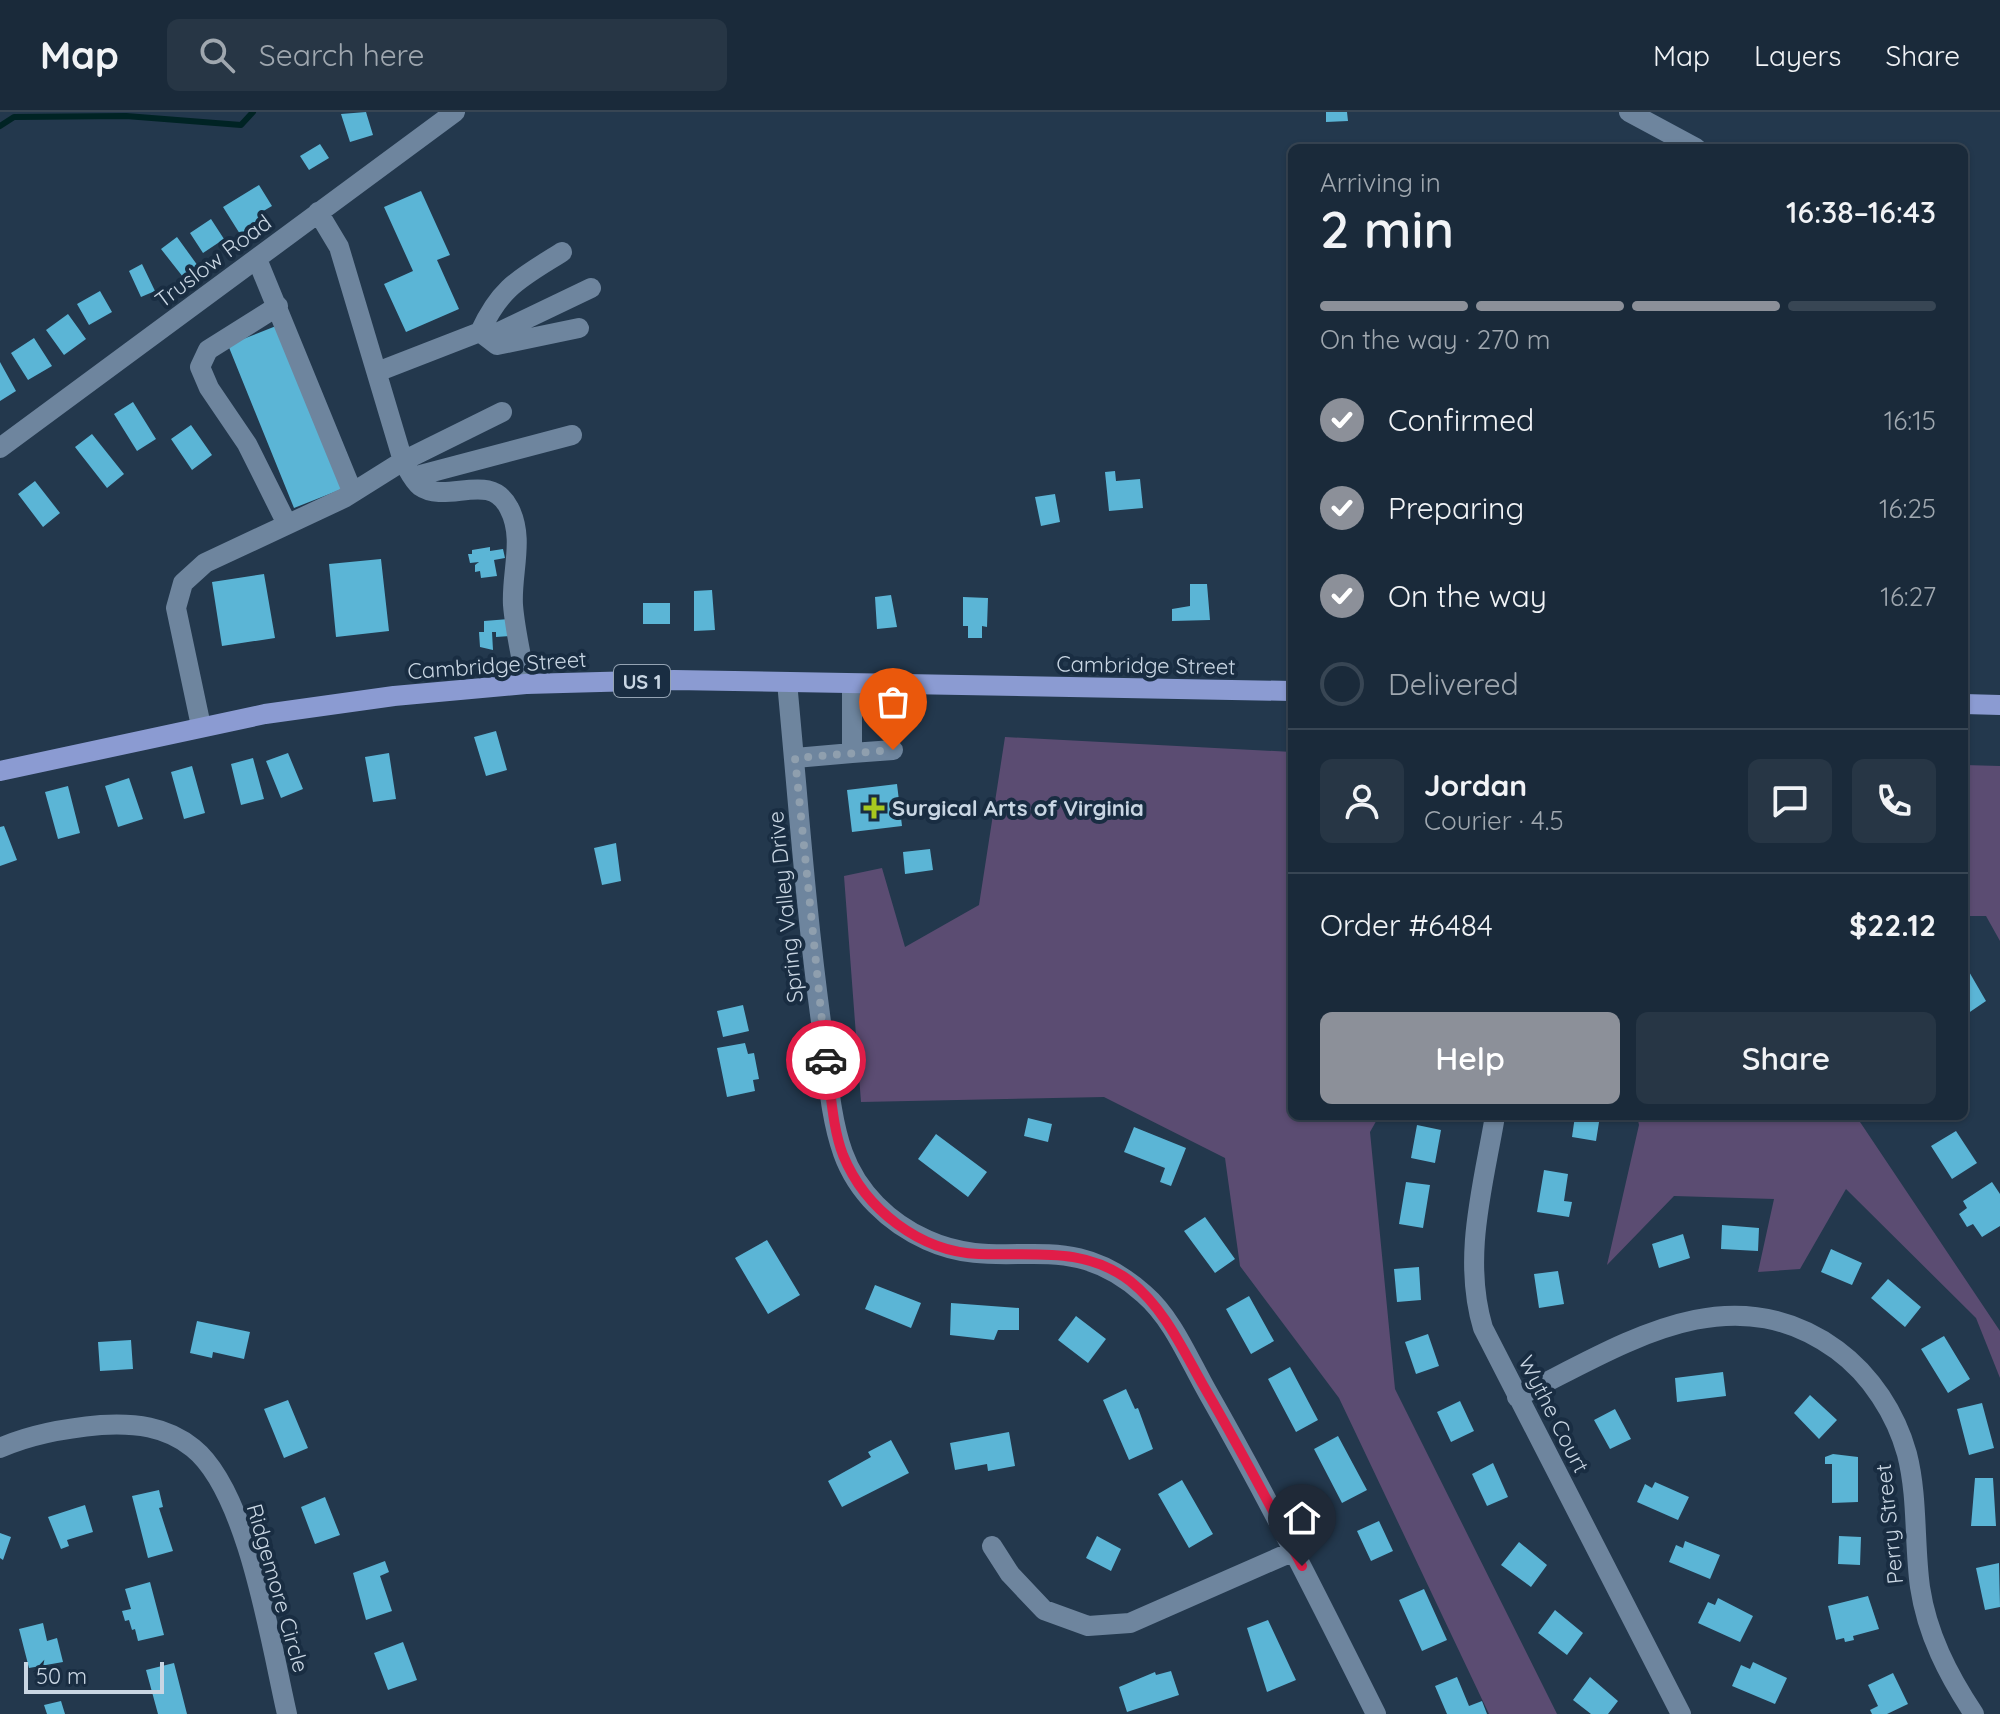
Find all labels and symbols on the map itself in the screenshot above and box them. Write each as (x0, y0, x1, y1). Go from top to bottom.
street label: Truslow Road (149, 208, 277, 314)
street label: Cambridge Street (407, 645, 587, 685)
street label: Cambridge Street (1056, 649, 1236, 681)
road number: US 1 (614, 665, 670, 697)
pin (859, 668, 927, 750)
place label: Surgical Arts of Virginia (892, 794, 1144, 822)
marker: Surgical Arts of Virginia (863, 797, 885, 819)
street label: Spring Valley Drive (761, 810, 809, 1004)
courier (786, 1020, 866, 1100)
street label: Wythe Court (1512, 1351, 1596, 1477)
street label: Perry Street (1869, 1462, 1909, 1586)
pin (1268, 1484, 1336, 1566)
street label: Ridgemore Circle (241, 1501, 315, 1675)
scale bar (24, 1658, 164, 1694)

